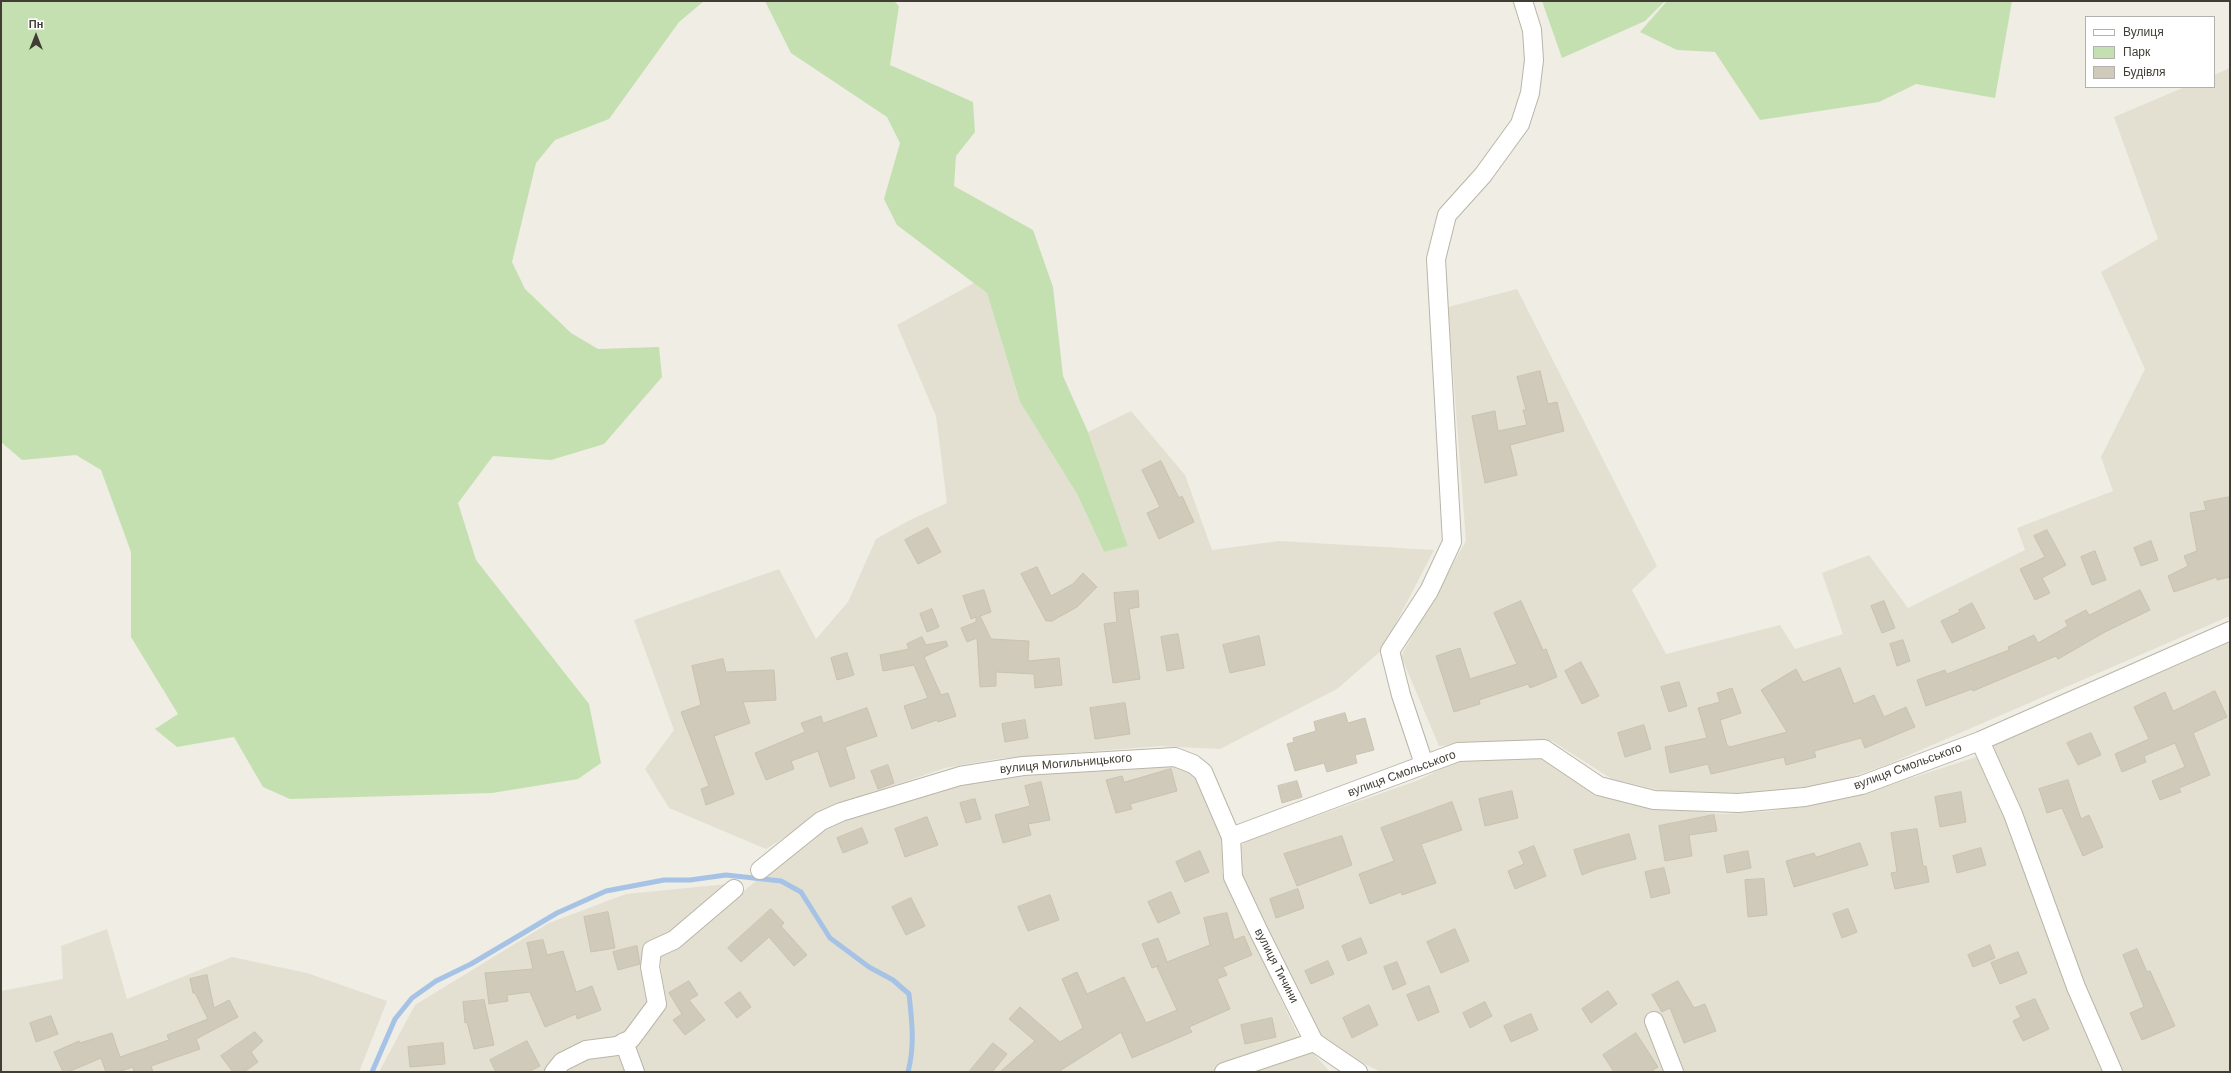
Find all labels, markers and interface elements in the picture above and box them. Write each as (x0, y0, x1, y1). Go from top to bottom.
north arrow (16, 16, 56, 56)
legend (2085, 16, 2215, 88)
text: Пн (29, 17, 43, 31)
text: Вулиця (2123, 24, 2164, 40)
text: Парк (2123, 44, 2150, 60)
text: Будівля (2123, 64, 2165, 80)
street label: вулиця Смольського (1852, 741, 1964, 793)
street label: вулиця Смольського (1346, 748, 1458, 800)
street label: вулиця Могильницького (999, 751, 1133, 777)
street label: вулиця Тичини (1251, 926, 1301, 1006)

